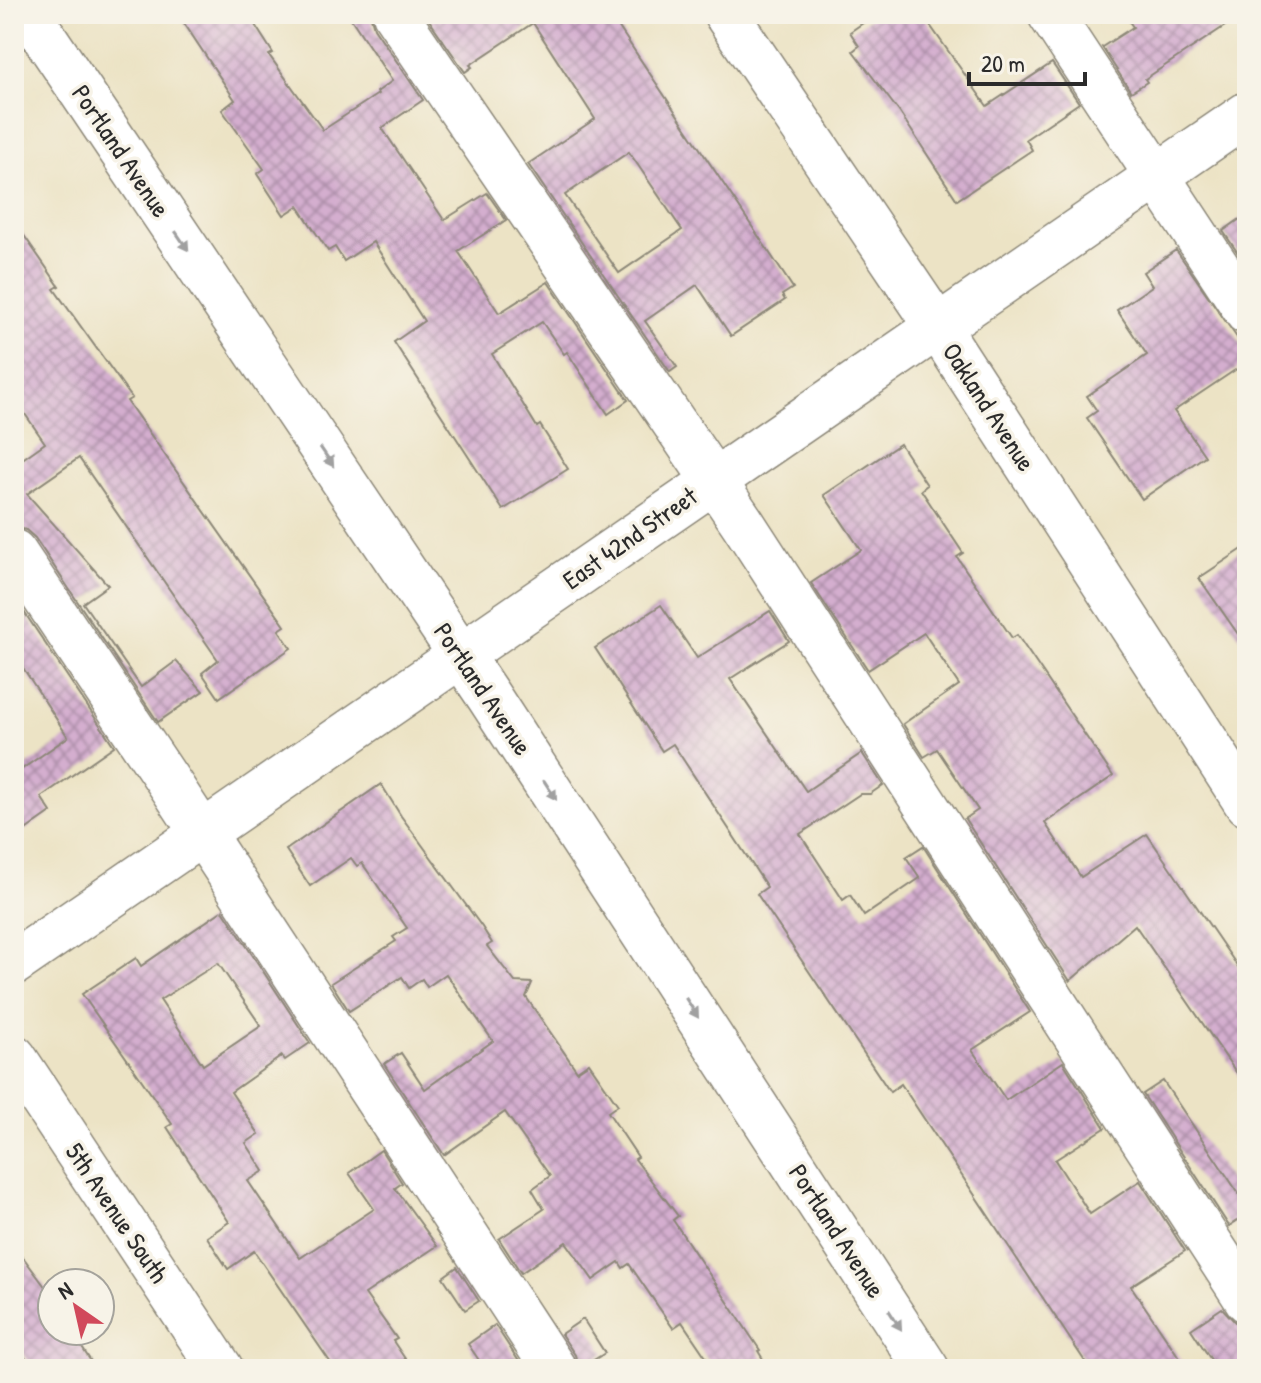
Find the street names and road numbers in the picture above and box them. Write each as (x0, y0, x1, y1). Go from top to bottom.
street label: Portland Avenue (64, 78, 179, 224)
street label: Oakland Avenue (935, 336, 1044, 478)
street label: East 42nd Street (555, 478, 705, 597)
street label: Portland Avenue (426, 616, 541, 762)
street label: 5th Avenue South (58, 1136, 177, 1289)
street label: Portland Avenue (781, 1157, 894, 1304)

